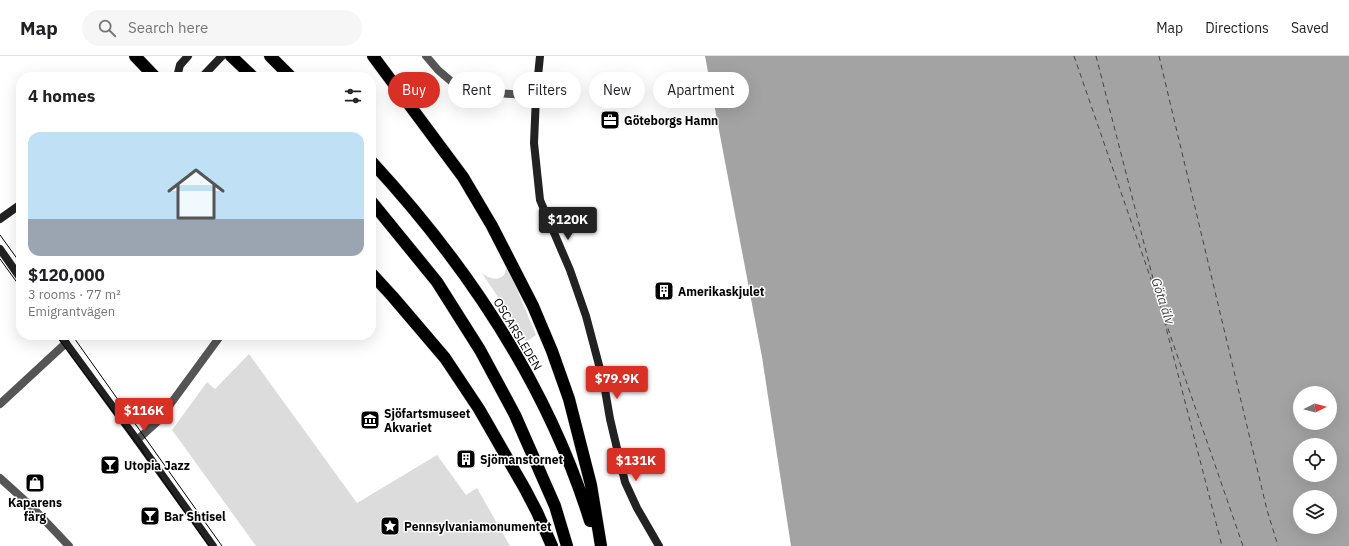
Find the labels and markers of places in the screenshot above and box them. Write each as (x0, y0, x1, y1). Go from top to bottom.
office icon: Göteborgs Hamn (599, 109, 621, 131)
place label: Göteborgs Hamn (624, 113, 718, 128)
pin: $120K (540, 207, 596, 241)
building icon: Amerikaskjulet (653, 280, 675, 302)
place label: Amerikaskjulet (678, 284, 765, 299)
pin: $79.9K (584, 366, 650, 400)
pin: $116K (116, 398, 172, 432)
place label: Sjöfartsmuseet Akvariet (384, 406, 471, 435)
museum icon: Sjöfartsmuseet Akvariet (359, 409, 381, 431)
building icon: Sjömanstornet (455, 448, 477, 470)
pin: $131K (608, 448, 664, 482)
place label: Sjömanstornet (480, 452, 563, 467)
bar icon: Utopia Jazz (99, 454, 121, 476)
place label: Utopia Jazz (124, 458, 190, 473)
shop icon: Kaparens färg (24, 472, 46, 494)
place label: Kaparens färg (8, 495, 62, 524)
bar icon: Bar Shtisel (139, 505, 161, 527)
place label: Bar Shtisel (164, 509, 226, 524)
place icon: Pennsylvaniamonumentet (379, 515, 401, 537)
place label: Pennsylvaniamonumentet (404, 519, 552, 534)

